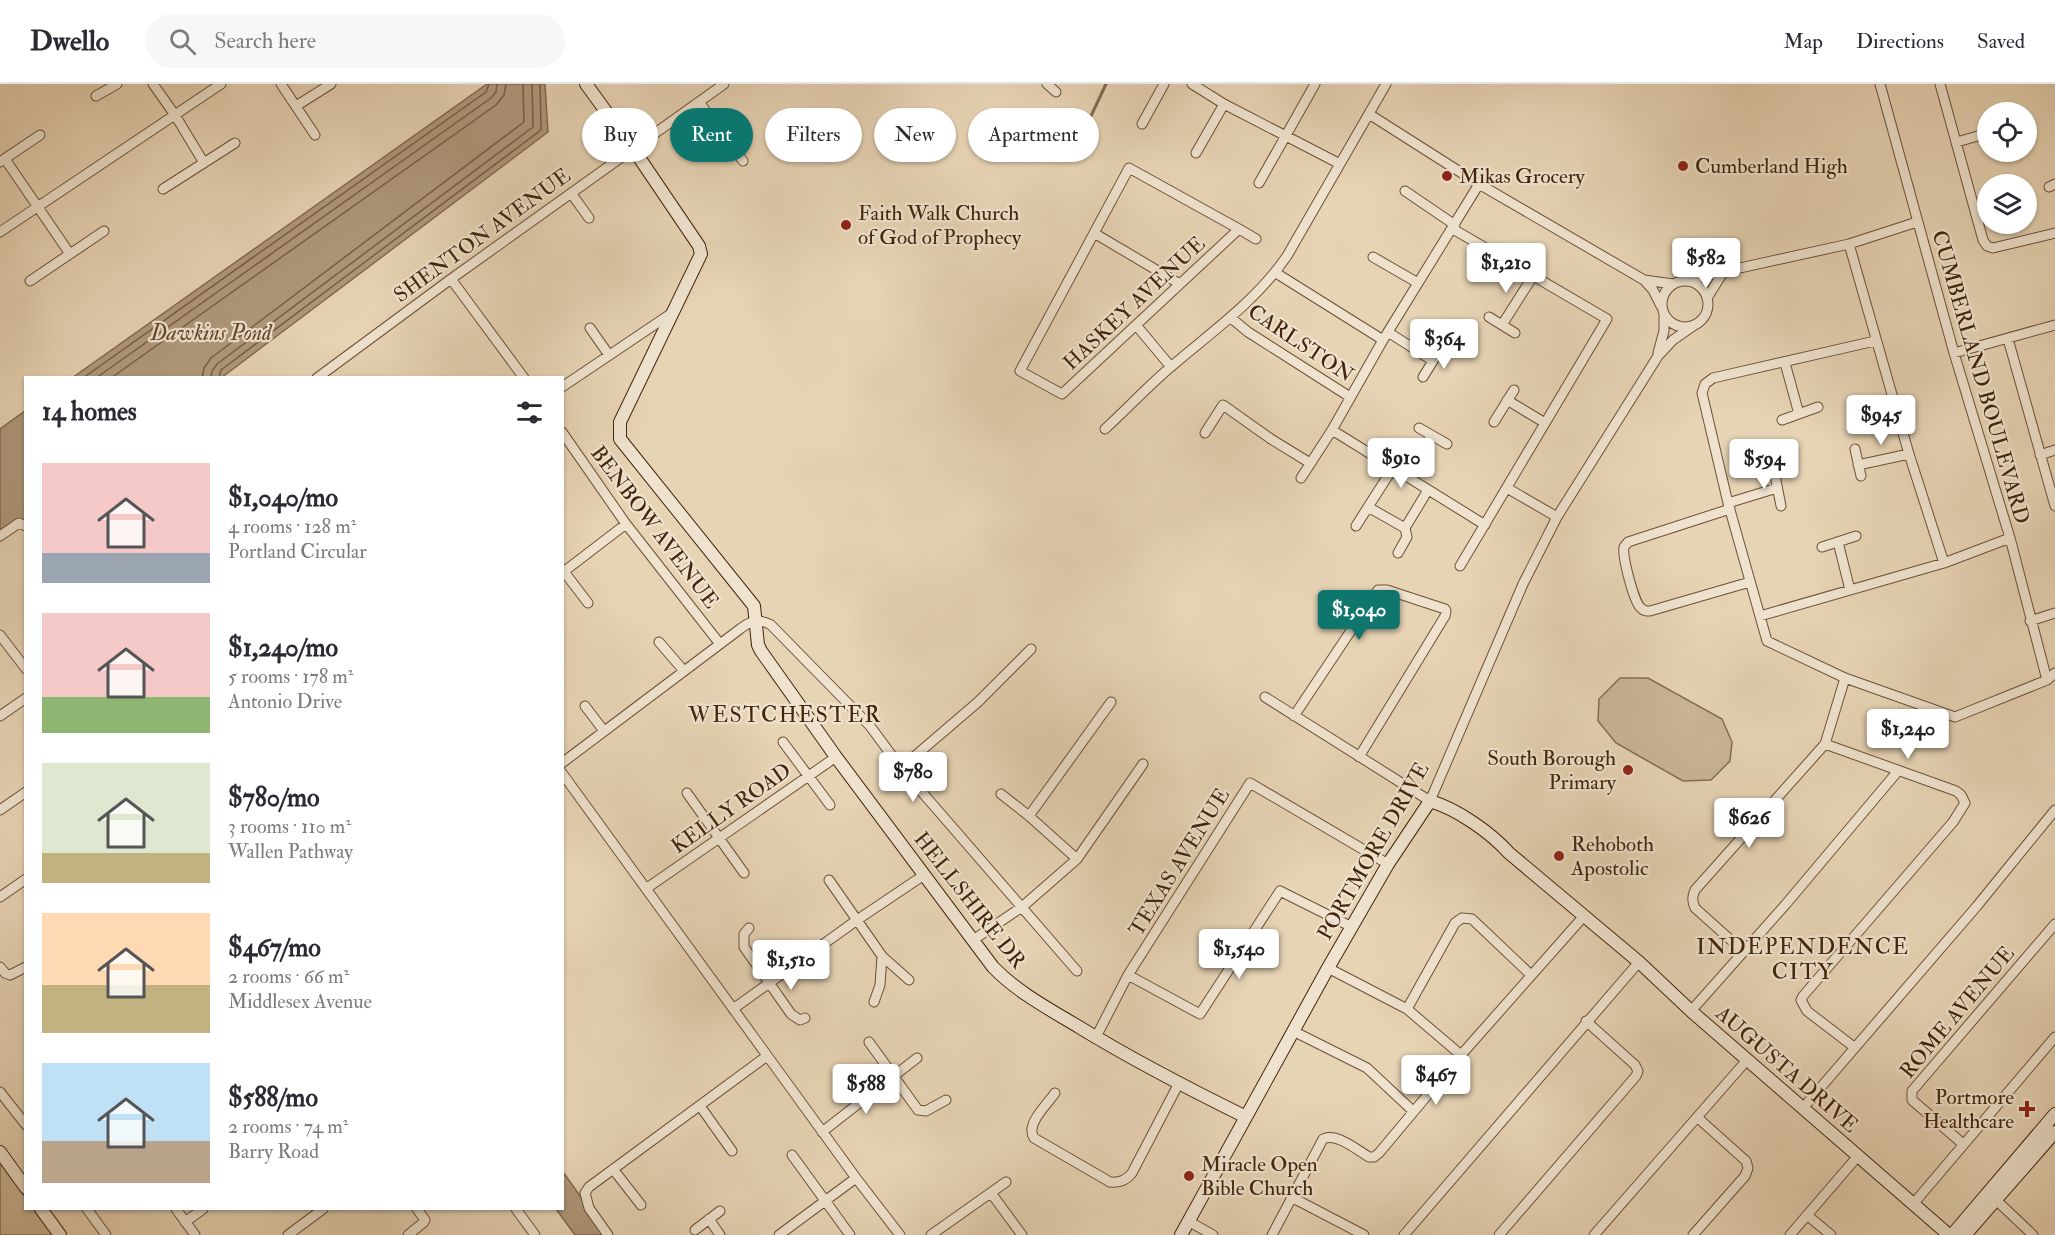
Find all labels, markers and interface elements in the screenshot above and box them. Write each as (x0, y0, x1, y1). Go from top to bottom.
search box (145, 14, 565, 68)
text: Dwello (30, 24, 109, 59)
icon: search (166, 25, 199, 58)
text: Search here (214, 27, 316, 55)
text: Map (1783, 28, 1823, 55)
text: Directions (1856, 28, 1944, 55)
text: Saved (1977, 28, 2025, 55)
map controls (1977, 102, 2037, 234)
button: locate (1977, 102, 2037, 162)
chip: Buy (582, 108, 658, 162)
chip: Rent (670, 108, 753, 162)
chip: Filters (765, 108, 862, 162)
chip: New (874, 108, 956, 162)
chip: Apartment (968, 108, 1099, 162)
place label: Cumberland High (1695, 153, 1848, 180)
marker: Cumberland High (1676, 159, 1690, 173)
street label: SHENTON AVENUE (389, 162, 576, 309)
place label: Mikas Grocery (1459, 163, 1586, 190)
marker: Mikas Grocery (1440, 169, 1454, 183)
button: layers (1977, 174, 2037, 234)
place label: Faith Walk Church of God of Prophecy (858, 200, 1022, 251)
marker: Faith Walk Church of God of Prophecy (839, 218, 853, 232)
street label: CUMBERLAND BOULEVARD (1926, 227, 2035, 527)
street label: HASKEY AVENUE (1058, 231, 1211, 376)
pin: $582 (1670, 238, 1742, 289)
pin: $1,210 (1457, 243, 1555, 294)
text: $582 (1686, 245, 1726, 270)
text: $1,210 (1481, 250, 1531, 275)
street label: CARLSTON (1243, 298, 1359, 389)
water label: Dawkins Pond (150, 319, 273, 347)
pin: $364 (1408, 319, 1480, 370)
text: $364 (1424, 326, 1464, 351)
pin: $945 (1845, 395, 1917, 446)
text: 14 homes (42, 396, 137, 428)
icon: filters (513, 396, 546, 429)
text: $945 (1860, 402, 1902, 427)
pin: $910 (1365, 438, 1437, 489)
pin: $594 (1728, 439, 1800, 490)
street label: BENBOW AVENUE (585, 440, 725, 614)
text: $910 (1382, 445, 1420, 470)
text: $594 (1743, 446, 1785, 471)
text: $1,040/mo (228, 482, 338, 514)
icon: home (90, 487, 162, 559)
text: 4 rooms · 128 m² (228, 514, 356, 539)
text: Portland Circular (228, 539, 367, 564)
pin: $1,040 (1310, 590, 1408, 641)
text: $1,040 (1332, 597, 1386, 622)
text: $1,240/mo (228, 632, 338, 664)
icon: home (90, 637, 162, 709)
text: 5 rooms · 178 m² (228, 664, 353, 689)
text: Antonio Drive (228, 689, 342, 714)
district label: WESTCHESTER (687, 701, 882, 729)
pin: $1,240 (1859, 709, 1957, 760)
text: $1,240 (1881, 716, 1935, 741)
place label: South Borough Primary (1487, 745, 1617, 796)
pin: $780 (877, 752, 949, 803)
street label: KELLY ROAD (666, 757, 796, 860)
street label: PORTMORE DRIVE (1311, 757, 1435, 945)
text: $780 (893, 759, 933, 784)
marker: South Borough Primary (1621, 763, 1635, 777)
text: $780/mo (228, 782, 320, 814)
street label: TEXAS AVENUE (1123, 783, 1236, 941)
icon: home (90, 787, 162, 859)
pin: $626 (1713, 798, 1785, 849)
text: $626 (1728, 805, 1770, 830)
text: 3 rooms · 110 m² (228, 814, 351, 839)
street label: HELLSHIRE DR (908, 826, 1032, 975)
place label: Rehoboth Apostolic (1570, 831, 1654, 882)
text: Wallen Pathway (228, 839, 353, 864)
marker: Rehoboth Apostolic (1552, 849, 1566, 863)
pin: $1,540 (1190, 929, 1288, 980)
text: $467/mo (228, 932, 321, 964)
district label: INDEPENDENCE CITY (1696, 933, 1910, 986)
text: $1,540 (1213, 936, 1265, 961)
icon: home (90, 937, 162, 1009)
pin: $1,510 (742, 940, 840, 991)
street label: ROME AVENUE (1894, 941, 2021, 1084)
text: $1,510 (767, 947, 815, 972)
text: 2 rooms · 66 m² (228, 964, 349, 989)
text: Middlesex Avenue (228, 989, 372, 1014)
street label: AUGUSTA DRIVE (1709, 999, 1864, 1139)
pin: $467 (1400, 1055, 1472, 1106)
text: $467 (1415, 1062, 1457, 1087)
pin: $588 (830, 1064, 902, 1115)
text: $588 (847, 1071, 885, 1096)
text: $588/mo (228, 1082, 318, 1114)
place label: Portmore Healthcare (1923, 1084, 2014, 1135)
icon: home (90, 1087, 162, 1159)
marker: Portmore Healthcare (2018, 1100, 2036, 1118)
text: 2 rooms · 74 m² (228, 1114, 349, 1139)
text: Barry Road (228, 1139, 319, 1164)
place label: Miracle Open Bible Church (1201, 1151, 1318, 1202)
marker: Miracle Open Bible Church (1182, 1169, 1196, 1183)

